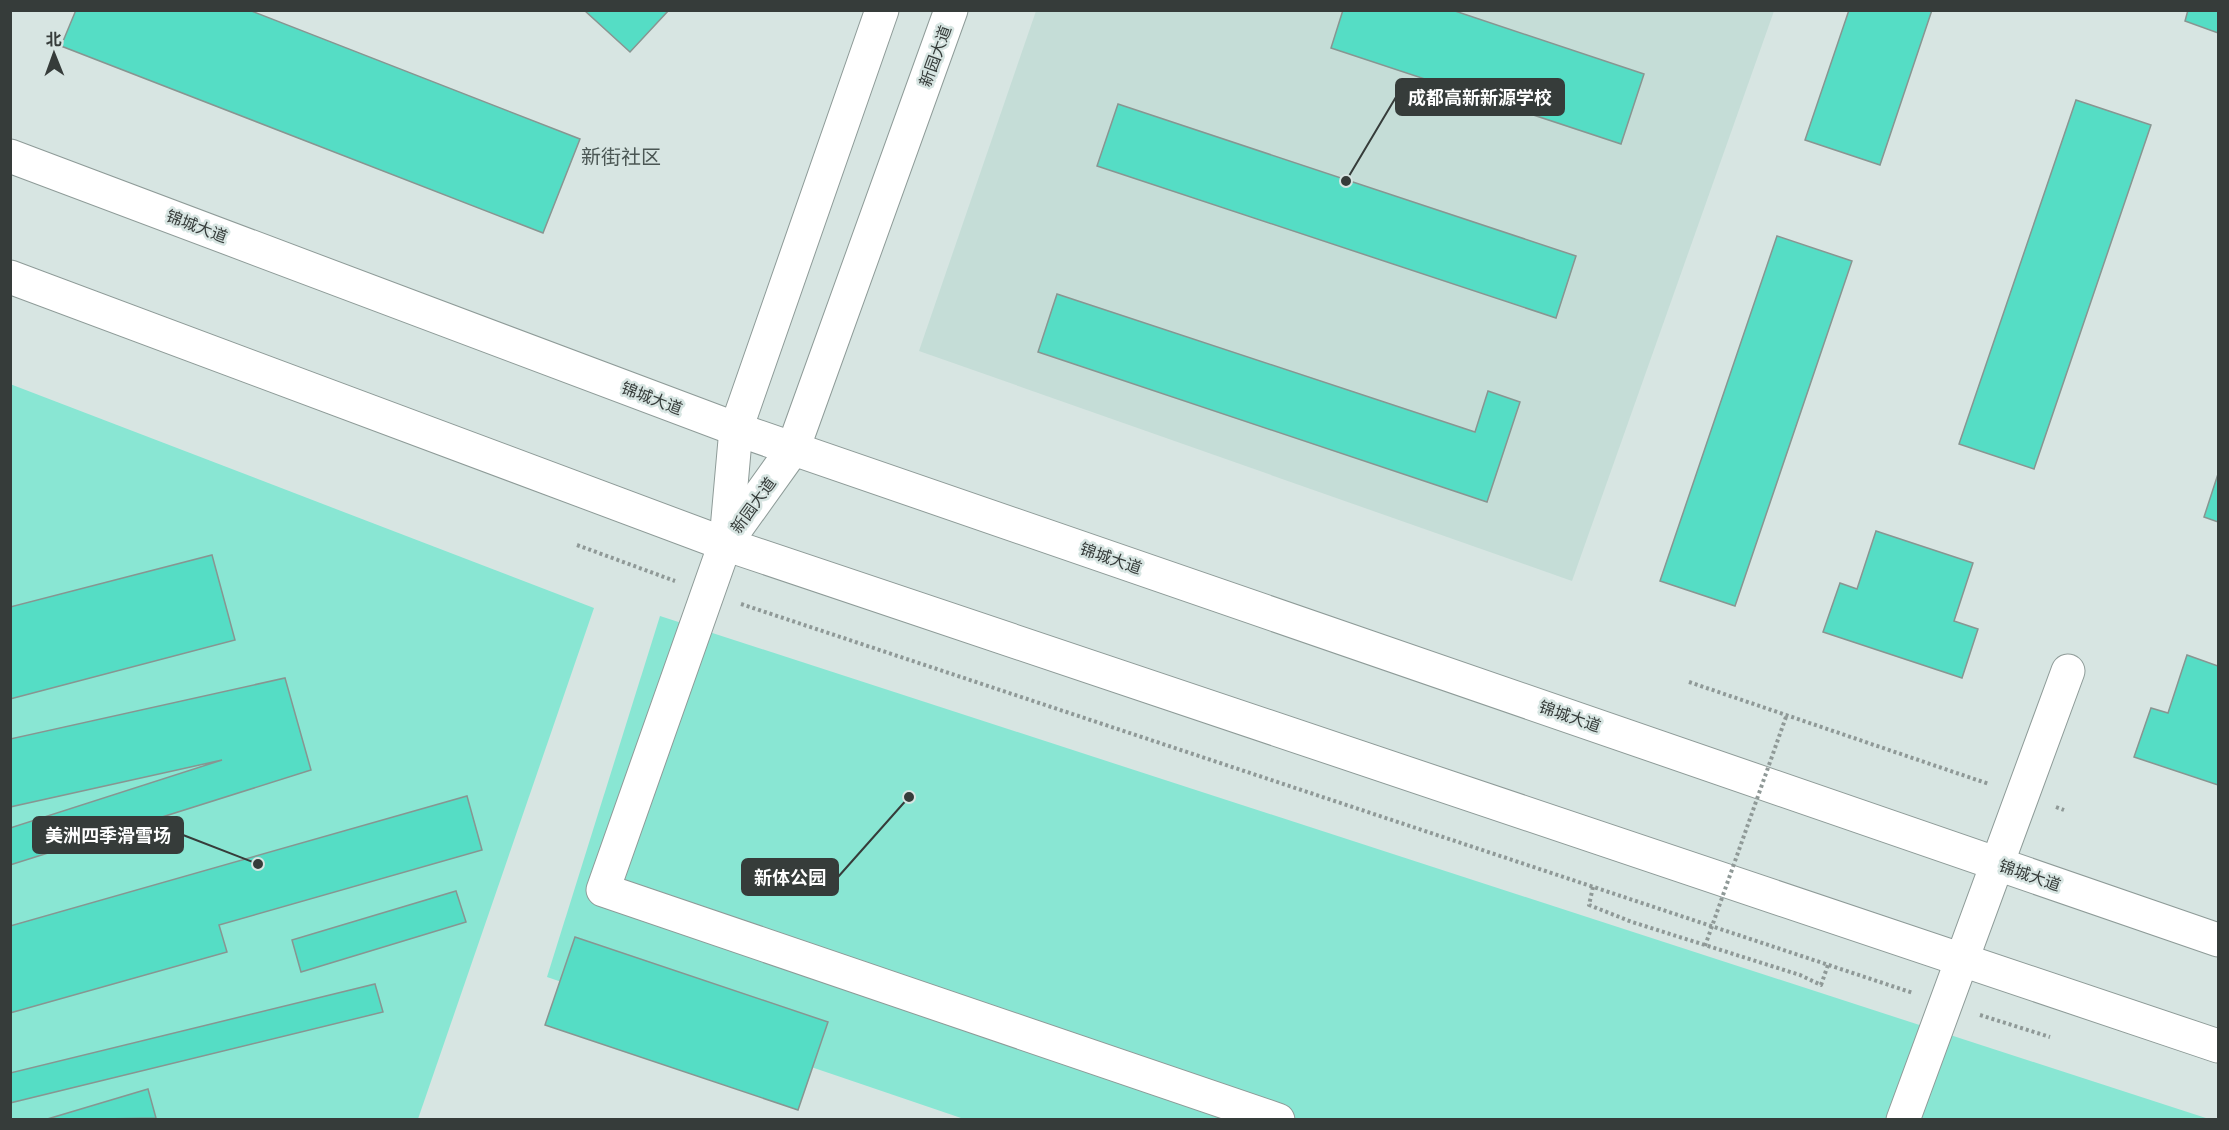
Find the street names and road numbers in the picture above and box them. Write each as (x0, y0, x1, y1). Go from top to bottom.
street label: 新园大道 (915, 23, 954, 89)
street label: 锦城大道 (164, 205, 230, 246)
street label: 锦城大道 (619, 377, 685, 418)
street label: 新园大道 (726, 473, 779, 536)
street label: 锦城大道 (1078, 538, 1145, 577)
street label: 锦城大道 (1537, 696, 1604, 735)
street label: 锦城大道 (1997, 855, 2064, 894)

